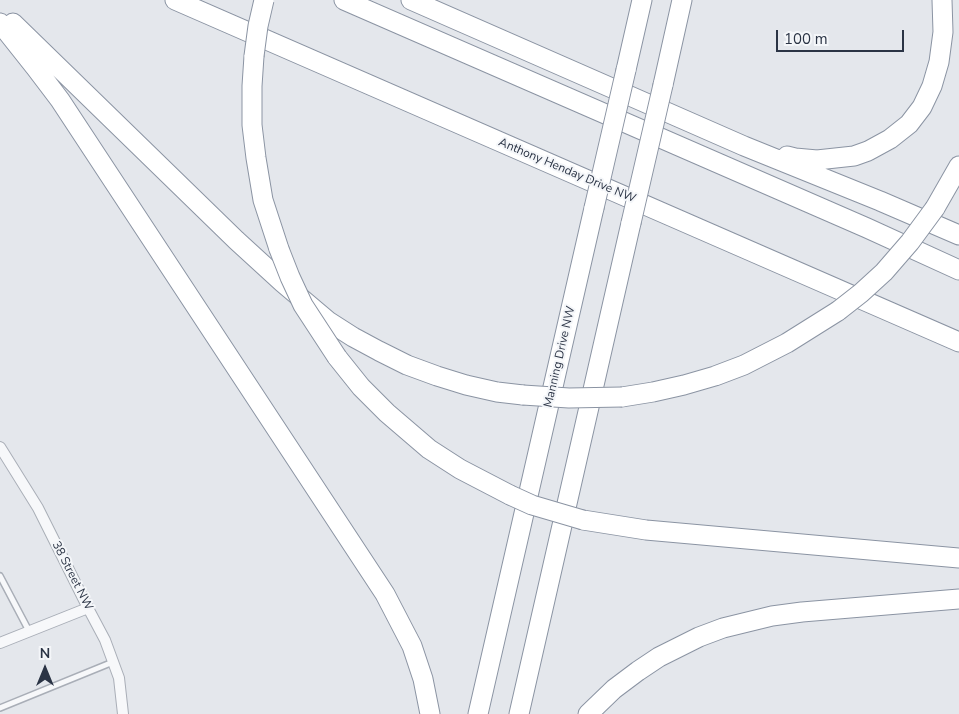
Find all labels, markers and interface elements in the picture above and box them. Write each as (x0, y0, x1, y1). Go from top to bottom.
scale bar (779, 20, 906, 52)
text: 100 m (784, 29, 828, 49)
street label: Anthony Henday Drive NW (496, 136, 638, 206)
street label: Manning Drive NW (541, 305, 579, 409)
street label: 38 Street NW (48, 539, 96, 613)
north arrow (20, 644, 70, 694)
text: N (40, 644, 50, 663)

